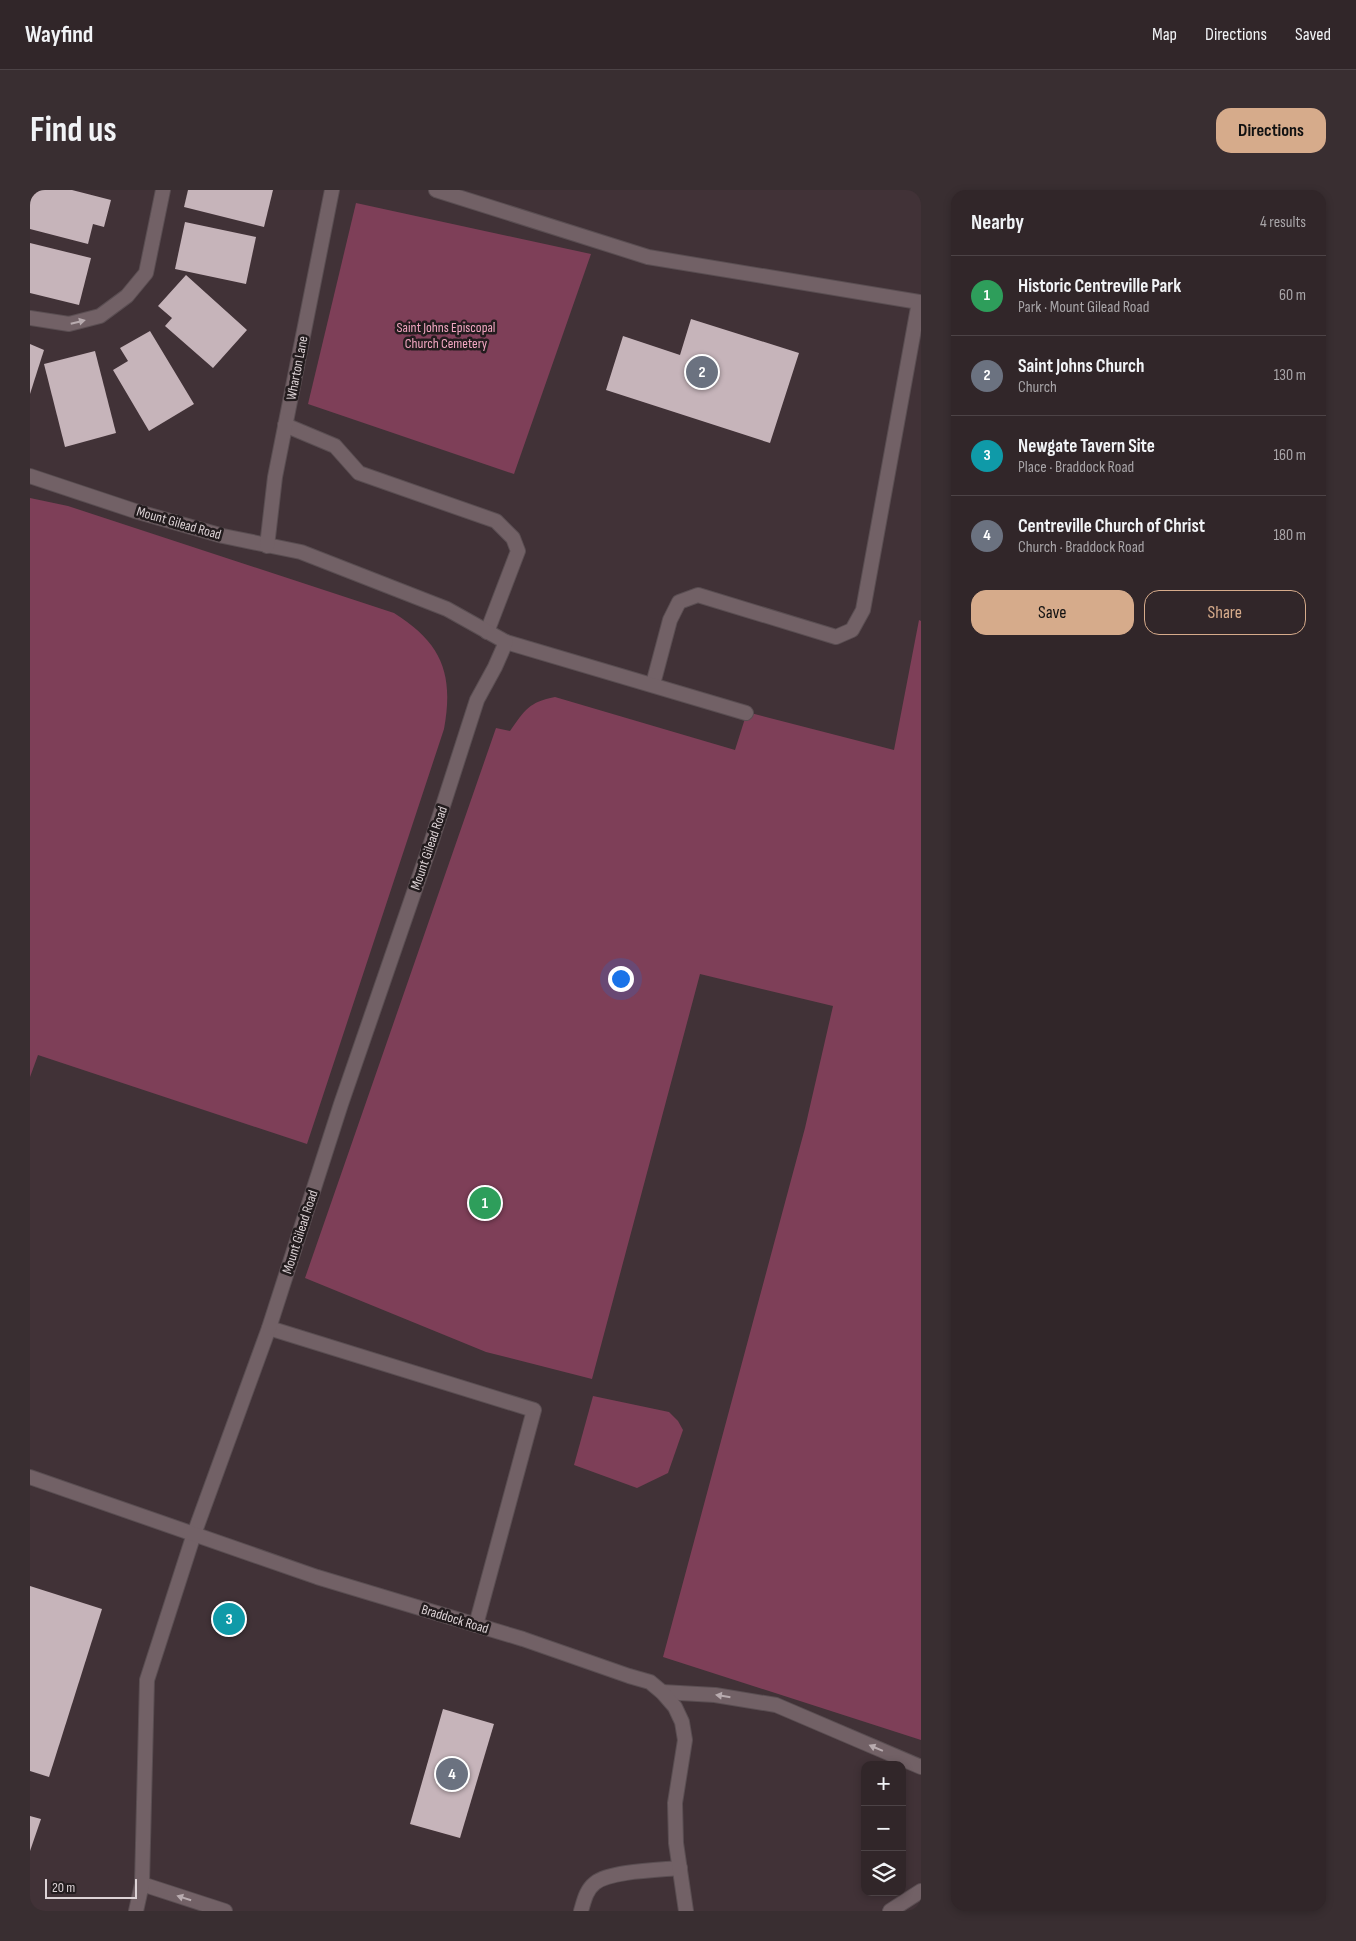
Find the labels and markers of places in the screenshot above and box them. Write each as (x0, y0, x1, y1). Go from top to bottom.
pin: 2 (686, 353, 718, 391)
pin: 1 (469, 1184, 501, 1222)
pin: 3 (213, 1600, 245, 1638)
pin: 4 (436, 1755, 468, 1793)

